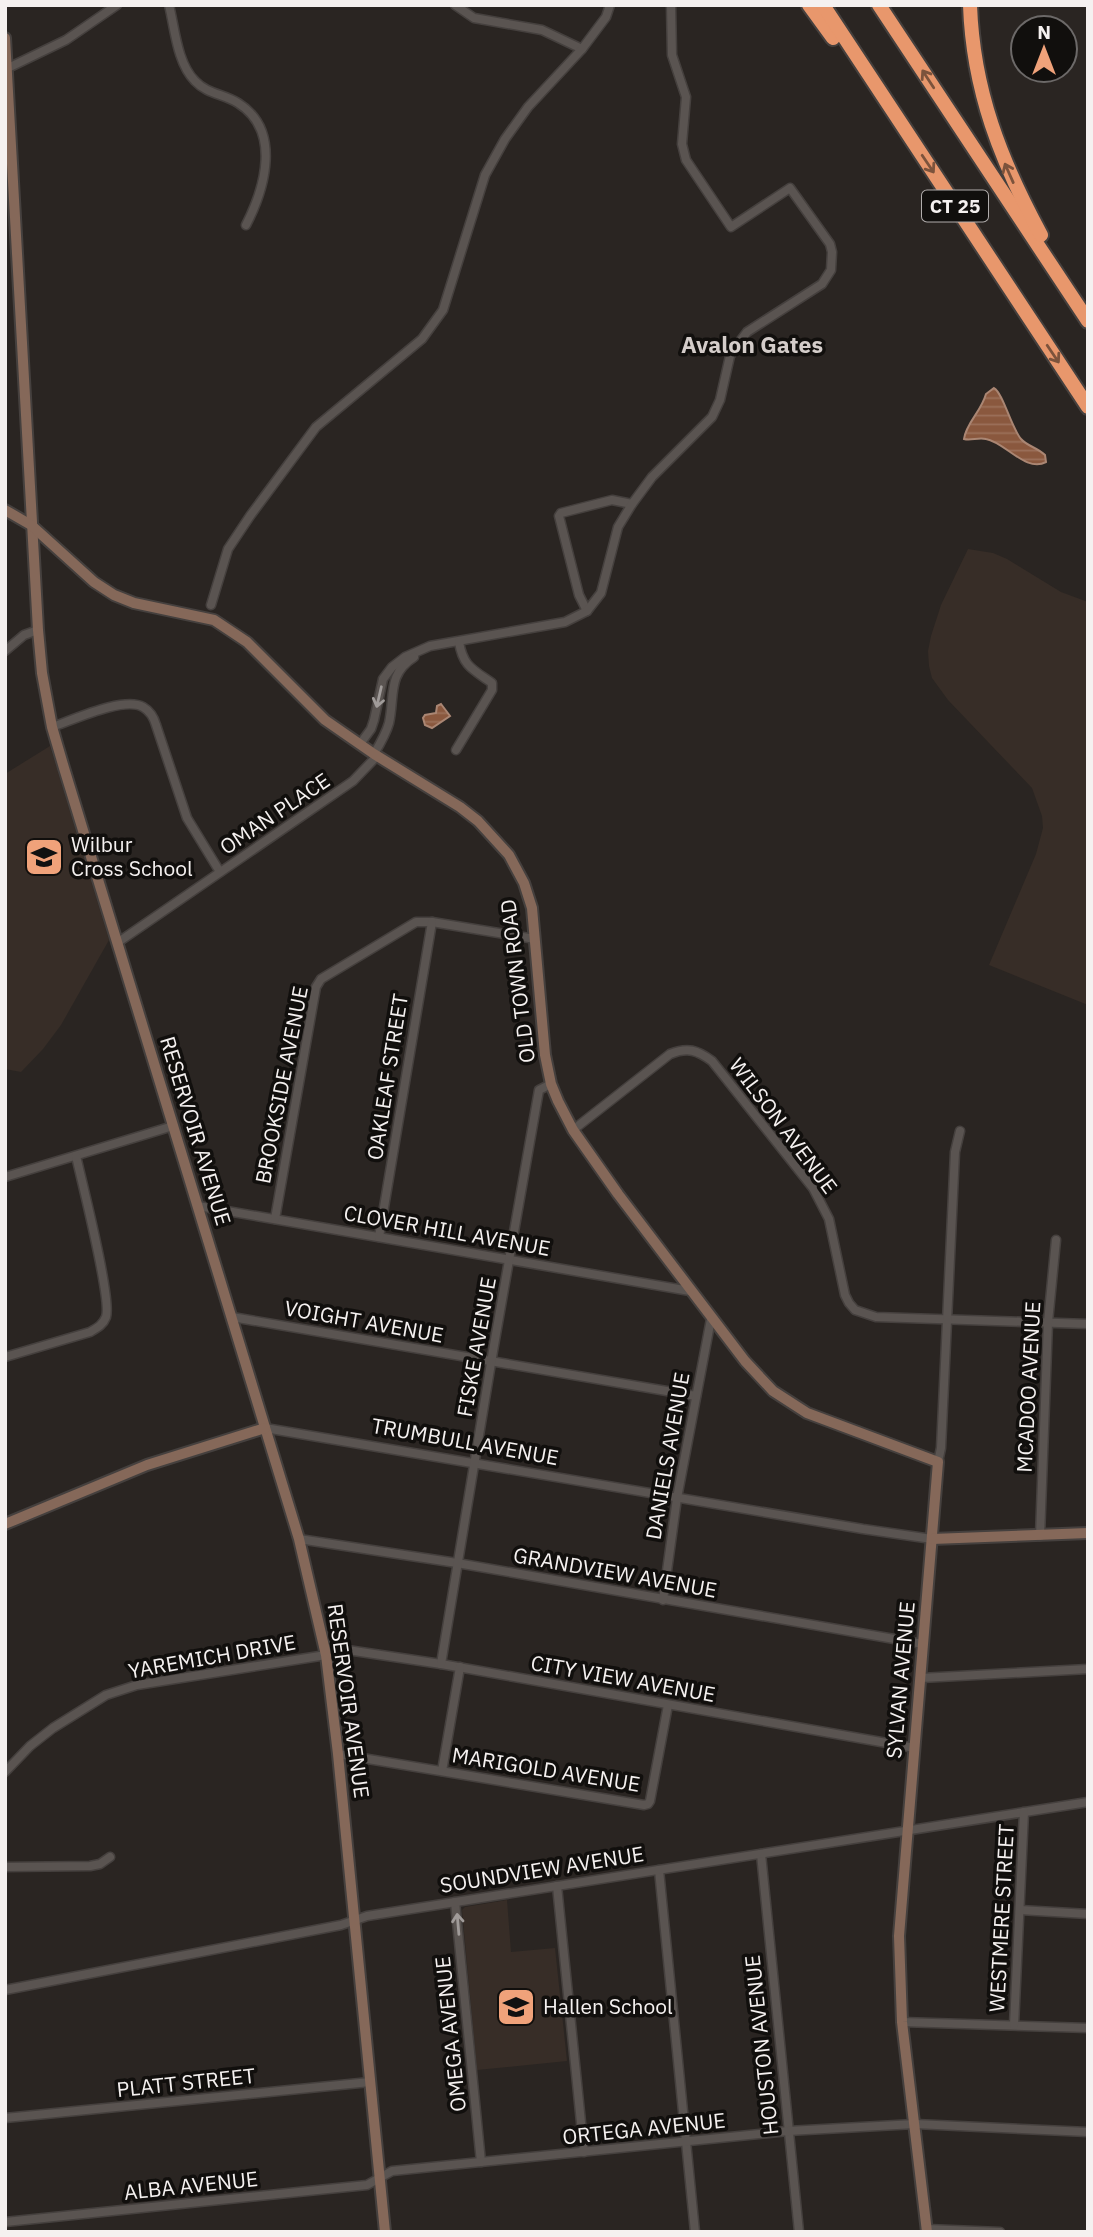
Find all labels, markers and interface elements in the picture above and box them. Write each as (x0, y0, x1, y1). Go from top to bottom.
north arrow (1009, 14, 1079, 84)
text: N (1037, 20, 1051, 44)
one-way arrow (920, 69, 934, 89)
one-way arrow (921, 154, 935, 174)
one-way arrow (1002, 163, 1015, 184)
road number: CT 25 (922, 190, 988, 222)
district label: Avalon Gates (681, 329, 823, 359)
one-way arrow (1046, 344, 1060, 363)
one-way arrow (372, 685, 385, 708)
street label: OMAN PLACE (214, 766, 335, 860)
place label: Wilbur Cross School (71, 830, 193, 882)
school or university icon: Wilbur Cross School (23, 836, 65, 878)
street label: OLD TOWN ROAD (493, 898, 541, 1065)
street label: BROOKSIDE AVENUE (248, 984, 314, 1186)
street label: OAKLEAF STREET (360, 992, 414, 1162)
street label: RESERVOIR AVENUE (154, 1033, 238, 1229)
street label: WILSON AVENUE (723, 1052, 844, 1199)
street label: CLOVER HILL AVENUE (342, 1198, 553, 1262)
street label: FISKE AVENUE (450, 1275, 502, 1419)
street label: VOIGHT AVENUE (282, 1293, 446, 1349)
street label: MCADOO AVENUE (1010, 1301, 1046, 1473)
street label: DANIELS AVENUE (639, 1370, 696, 1542)
street label: TRUMBULL AVENUE (369, 1411, 561, 1471)
street label: GRANDVIEW AVENUE (511, 1540, 719, 1604)
street label: SYLVAN AVENUE (879, 1600, 921, 1760)
street label: RESERVOIR AVENUE (321, 1602, 377, 1800)
street label: YAREMICH DRIVE (126, 1627, 298, 1685)
street label: CITY VIEW AVENUE (529, 1648, 718, 1708)
street label: MARIGOLD AVENUE (450, 1740, 642, 1798)
street label: WESTMERE STREET (982, 1823, 1020, 2013)
street label: SOUNDVIEW AVENUE (438, 1839, 646, 1899)
one-way arrow (451, 1913, 464, 1935)
street label: HOUSTON AVENUE (738, 1954, 784, 2137)
street label: OMEGA AVENUE (428, 1955, 472, 2113)
school or university icon: Hallen School (495, 1986, 537, 2028)
place label: Hallen School (543, 1992, 673, 2020)
street label: PLATT STREET (115, 2061, 257, 2103)
street label: ORTEGA AVENUE (561, 2106, 727, 2151)
street label: ALBA AVENUE (122, 2164, 259, 2206)

